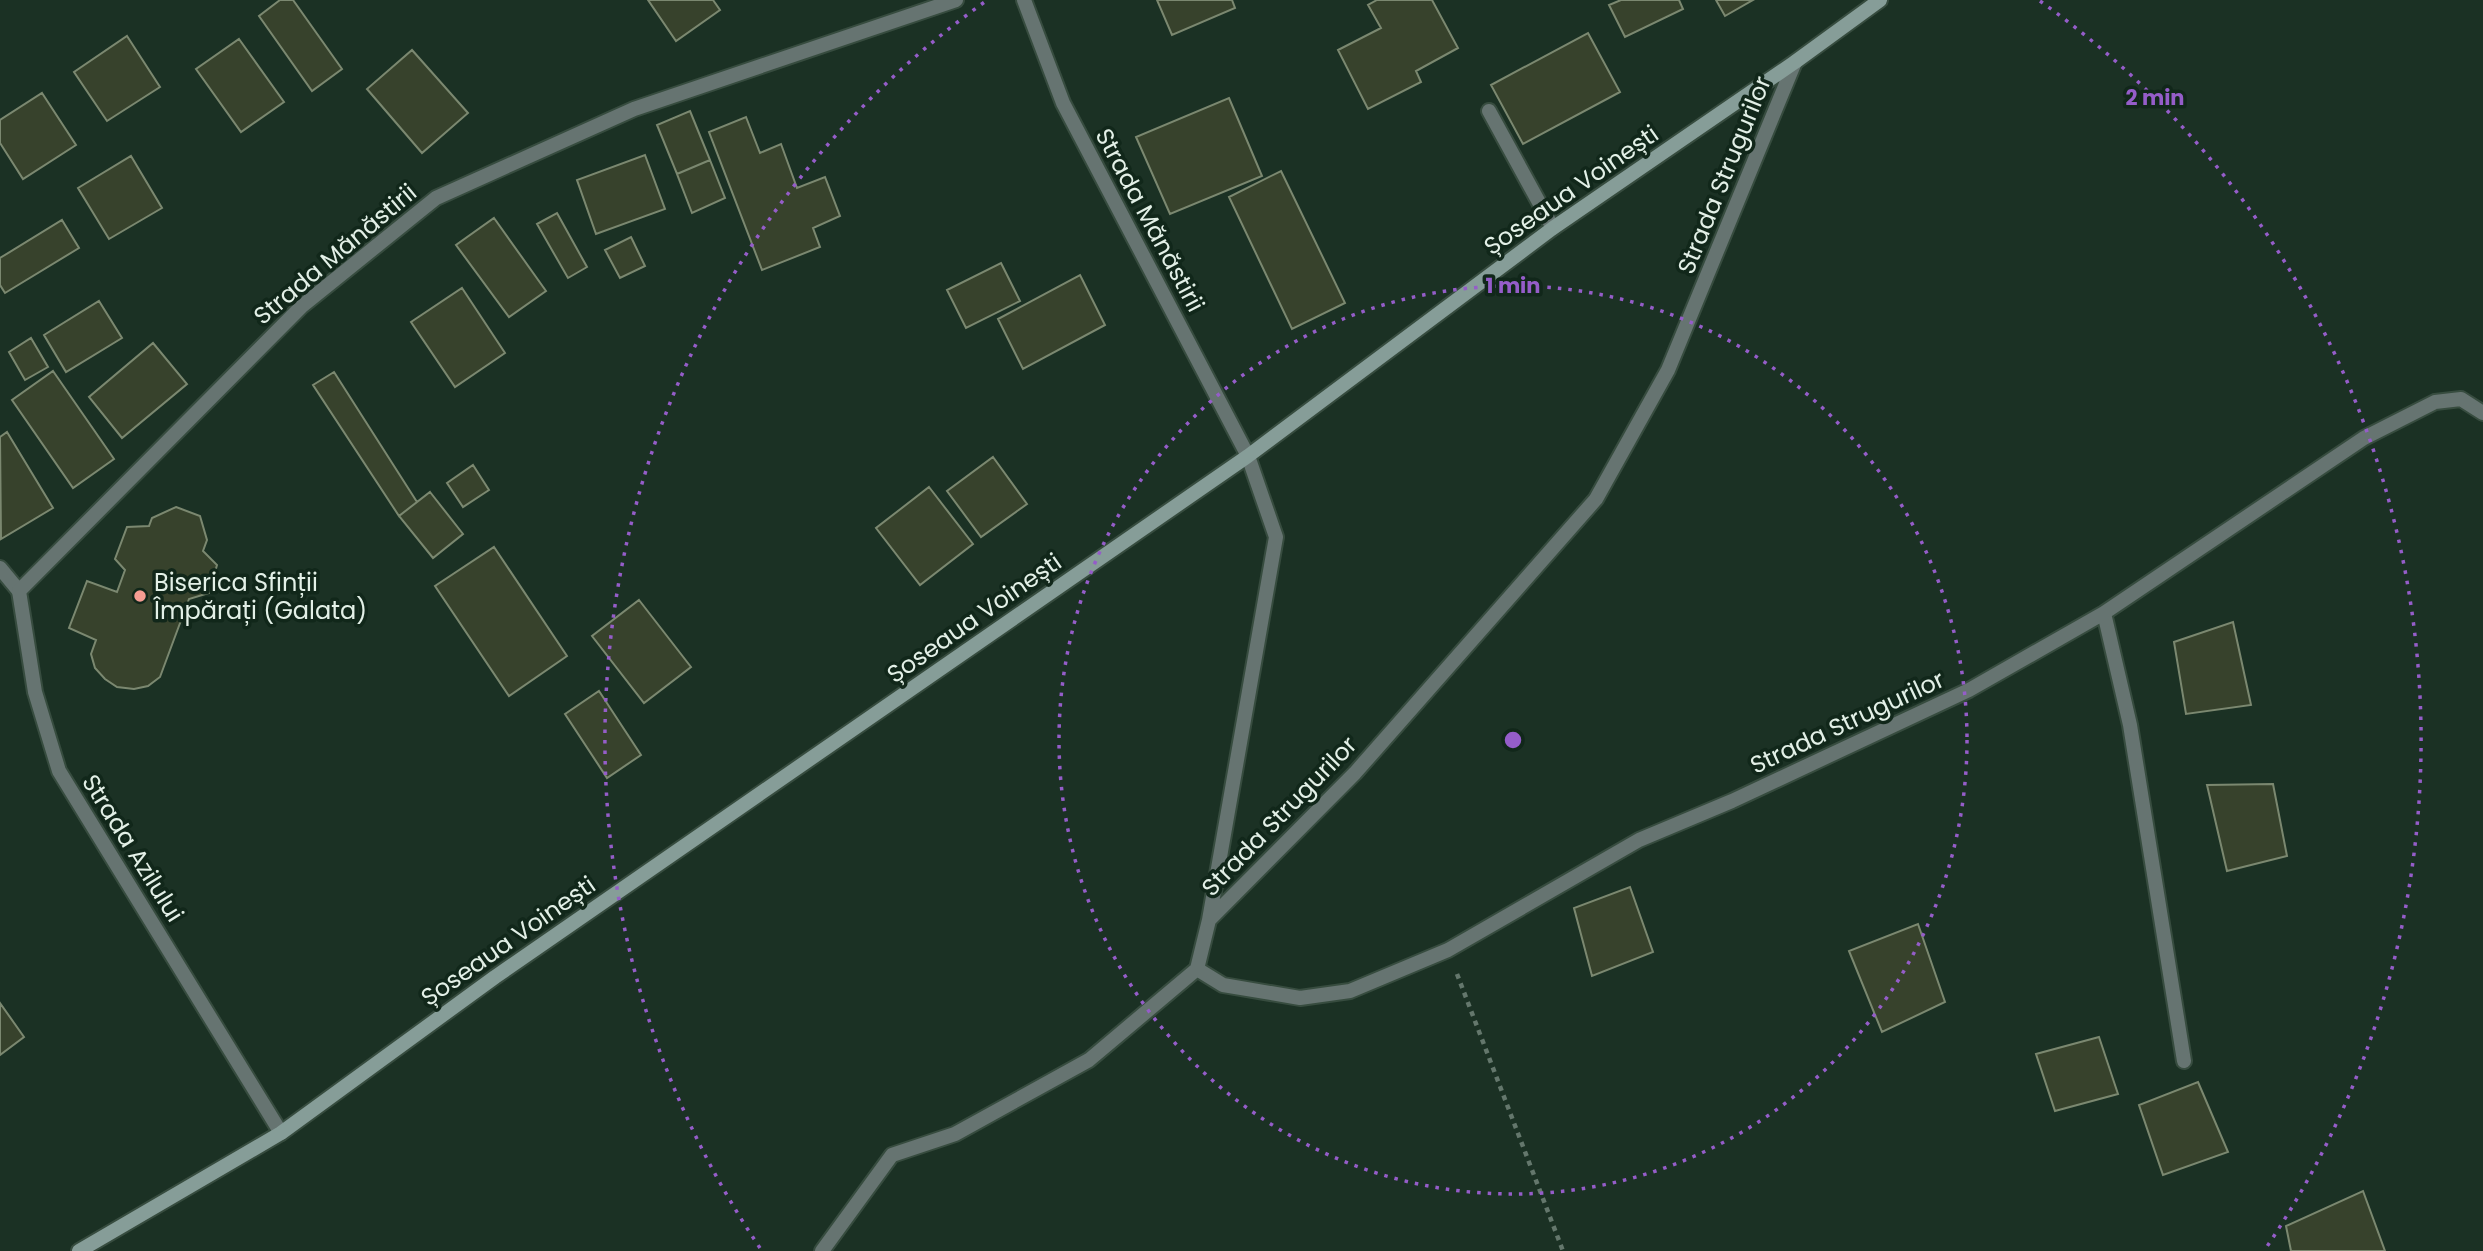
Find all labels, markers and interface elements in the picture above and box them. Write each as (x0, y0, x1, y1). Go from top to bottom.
street label: Strada Strugurilor (1669, 71, 1779, 279)
text: 2 min (2125, 83, 2185, 112)
street label: Șoseaua Voinești (1477, 117, 1665, 263)
street label: Strada Mănăstirii (1088, 123, 1212, 317)
street label: Strada Mănăstirii (247, 176, 423, 332)
text: 1 min (1486, 271, 1540, 300)
street label: Șoseaua Voinești (880, 545, 1068, 691)
place label: Biserica Sfinții Împărați (Galata) (153, 566, 367, 627)
marker: Biserica Sfinții Împărați (Galata) (132, 588, 148, 604)
street label: Strada Strugurilor (1745, 663, 1949, 781)
centre of rings (1501, 728, 1525, 752)
street label: Strada Strugurilor (1194, 729, 1364, 903)
street label: Strada Azilului (74, 768, 192, 928)
street label: Șoseaua Voinești (414, 868, 602, 1014)

